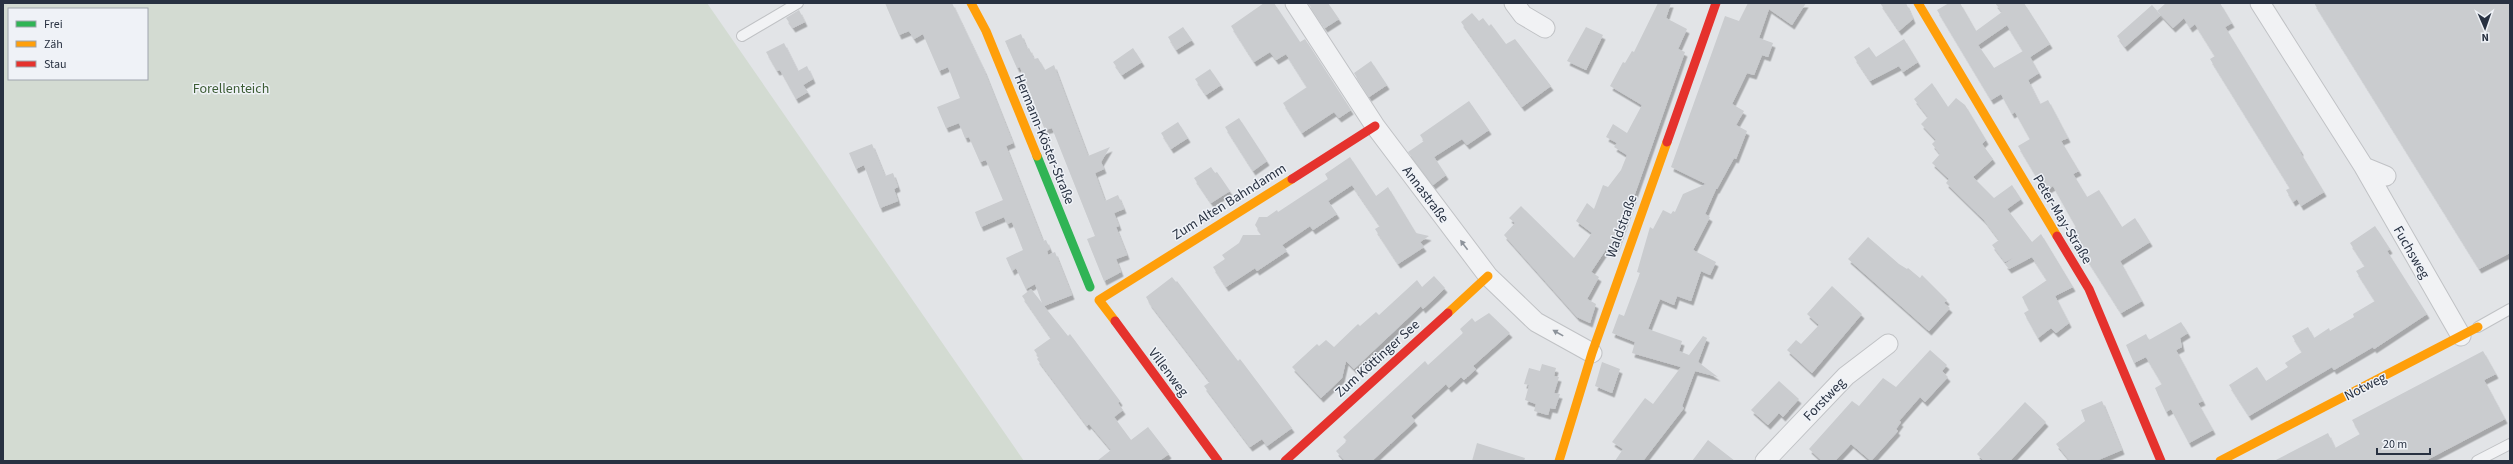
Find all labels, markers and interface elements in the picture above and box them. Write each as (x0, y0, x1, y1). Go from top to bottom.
legend (8, 8, 148, 80)
north arrow (2465, 8, 2505, 48)
text: Frei (44, 16, 63, 33)
text: N (2481, 30, 2489, 45)
text: Zäh (44, 36, 63, 53)
text: Stau (44, 56, 67, 73)
street label: Hermann-Köster-Straße (1009, 71, 1079, 208)
park label: Forellenteich (193, 79, 269, 99)
street label: Zum Alten Bahndamm (1169, 159, 1290, 245)
street label: Annastraße (1397, 162, 1453, 227)
street label: Peter-May-Straße (2028, 171, 2097, 268)
street label: Waldstraße (1601, 192, 1643, 261)
street label: Fuchsweg (2388, 222, 2434, 283)
one-way arrow (1460, 239, 1468, 250)
street label: Zum Köttinger See (1331, 315, 1424, 402)
one-way arrow (1552, 330, 1563, 337)
street label: Villenweg (1143, 344, 1193, 401)
street label: Notweg (2341, 368, 2390, 406)
street label: Forstweg (1799, 374, 1850, 426)
scale bar (2377, 430, 2430, 456)
text: 20 m (2383, 436, 2407, 453)

